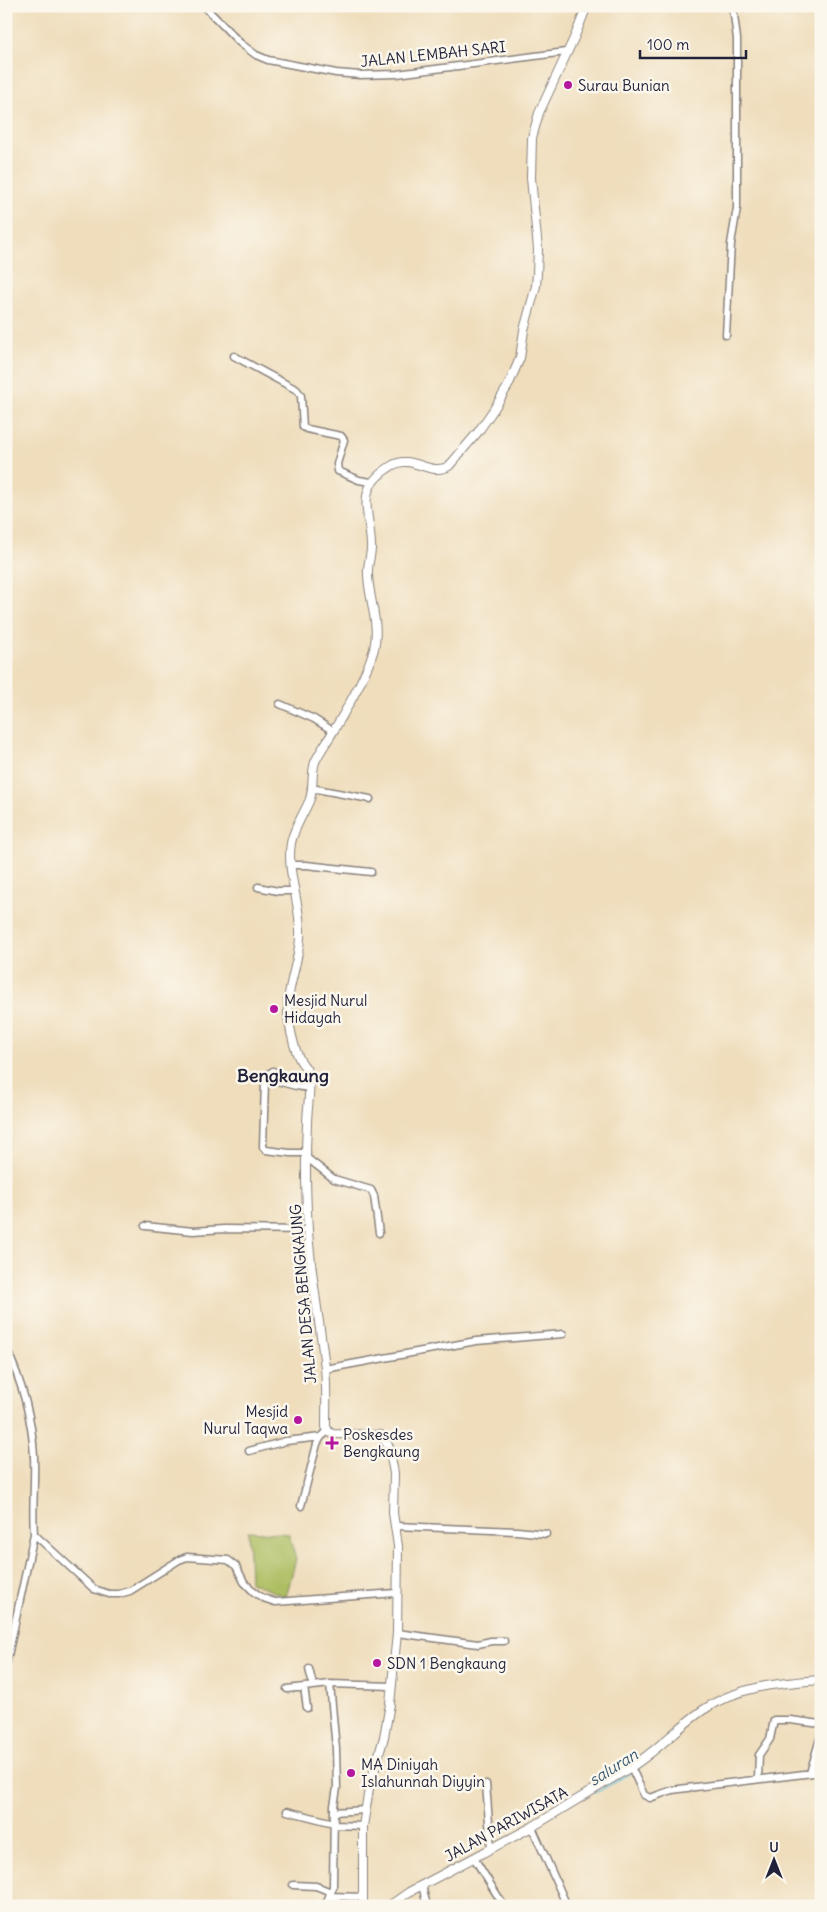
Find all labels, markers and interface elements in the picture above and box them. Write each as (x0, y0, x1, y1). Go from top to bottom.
scale bar (640, 28, 746, 60)
text: 100 m (647, 35, 689, 54)
street label: JALAN LEMBAH SARI (359, 37, 507, 71)
place label: Surau Bunian (578, 76, 670, 95)
marker: Surau Bunian (562, 79, 574, 91)
place label: Mesjid Nurul Hidayah (284, 991, 367, 1027)
marker: Mesjid Nurul Hidayah (268, 1003, 280, 1015)
district label: Bengkaung (237, 1064, 329, 1087)
street label: JALAN DESA BENGKAUNG (286, 1203, 320, 1385)
place label: Mesjid Nurul Taqwa (203, 1402, 288, 1438)
marker: Mesjid Nurul Taqwa (292, 1414, 304, 1426)
place label: Poskesdes Bengkaung (343, 1425, 420, 1461)
marker: Poskesdes Bengkaung (325, 1436, 339, 1450)
place label: SDN 1 Bengkaung (387, 1654, 506, 1673)
marker: SDN 1 Bengkaung (371, 1657, 383, 1669)
water label: saluran (585, 1744, 642, 1790)
place label: MA Diniyah Islahunnah Diyyin (361, 1755, 485, 1791)
marker: MA Diniyah Islahunnah Diyyin (345, 1767, 357, 1779)
street label: JALAN PARIWISATA (441, 1782, 571, 1866)
north arrow (750, 1834, 800, 1884)
text: U (769, 1838, 779, 1856)

